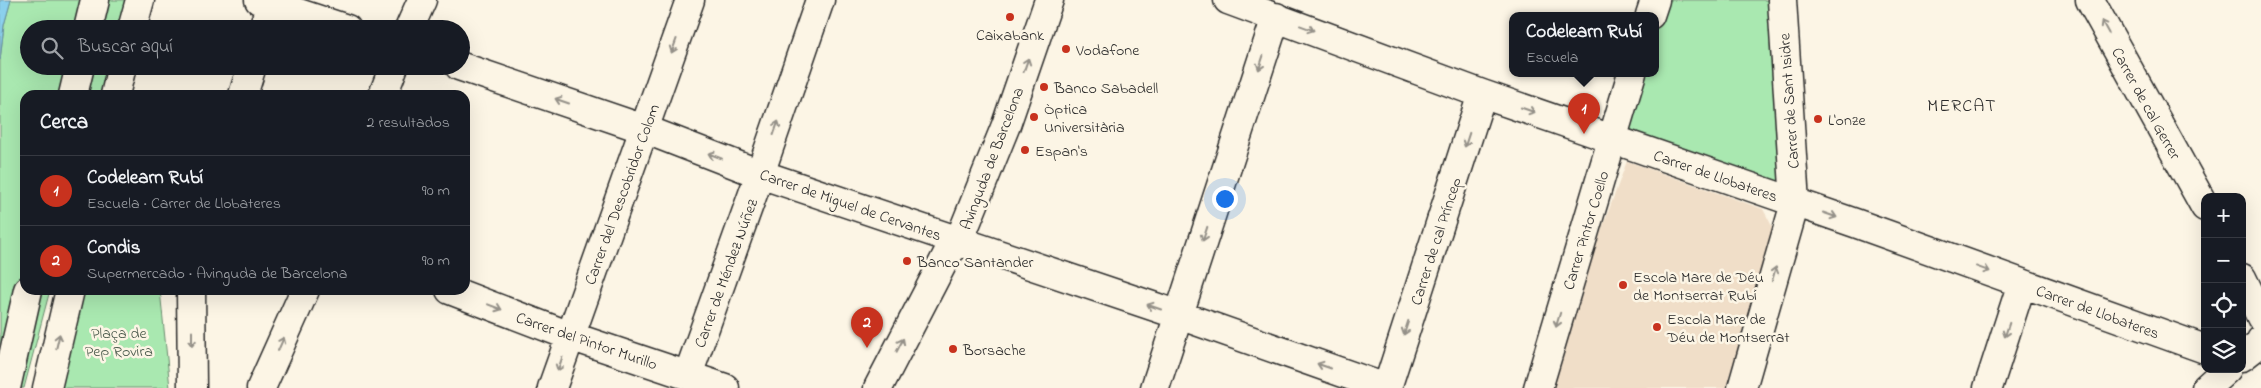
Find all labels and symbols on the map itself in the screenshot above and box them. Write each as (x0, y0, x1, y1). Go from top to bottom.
marker: Caixabank (1004, 11, 1016, 23)
one-way arrow (2099, 20, 2109, 34)
place label: Caixabank (976, 24, 1045, 48)
one-way arrow (1299, 24, 1314, 33)
street label: Carrer de Sant Isidre (1773, 32, 1807, 169)
one-way arrow (669, 38, 678, 53)
place label: Vodafone (1075, 39, 1140, 63)
marker: Vodafone (1060, 43, 1072, 55)
street label: Carrer de cal Gerrer (2104, 43, 2186, 165)
one-way arrow (1255, 55, 1265, 71)
one-way arrow (1022, 57, 1032, 73)
place label: Banco Sabadell (1053, 77, 1159, 101)
marker: Banco Sabadell (1038, 81, 1050, 93)
street label: Avinguda de Barcelona (955, 84, 1031, 234)
pin: 1 (1568, 93, 1600, 134)
district label: MERCAT (1927, 94, 1997, 120)
one-way arrow (554, 96, 570, 106)
place label: Òptica Universitària (1044, 98, 1125, 140)
street label: Carrer del Descobridor Colom (579, 101, 667, 288)
one-way arrow (1520, 106, 1535, 115)
place label: L'onze (1828, 109, 1866, 133)
marker: Òptica Universitària (1028, 111, 1040, 123)
marker: L'onze (1812, 113, 1824, 125)
one-way arrow (772, 120, 781, 136)
one-way arrow (1462, 132, 1471, 147)
place label: Espan's (1035, 140, 1088, 164)
marker: Espan's (1019, 144, 1031, 156)
street label: Carrer de Llobateres (1650, 144, 1781, 209)
one-way arrow (708, 151, 723, 161)
street label: Carrer de Miguel de Cervantes (756, 163, 944, 248)
street label: Carrer Pintor Coello (1557, 168, 1616, 293)
street label: Carrer de cal Príncep (1405, 174, 1469, 309)
your location (1212, 186, 1238, 212)
street label: Carrer de Méndez Núñez (689, 196, 765, 352)
one-way arrow (1822, 211, 1838, 220)
one-way arrow (1200, 226, 1210, 242)
place label: Banco Santander (916, 251, 1034, 275)
marker: Banco Santander (901, 255, 913, 267)
one-way arrow (1975, 265, 1991, 274)
place label: Escola Mare de Déu de Montserrat Rubí (1633, 266, 1764, 308)
one-way arrow (1770, 266, 1780, 282)
marker: Escola Mare de Déu de Montserrat Rubí (1617, 279, 1629, 291)
street label: Carrer de Llobateres (2032, 279, 2162, 346)
one-way arrow (1146, 301, 1162, 311)
one-way arrow (487, 303, 502, 312)
street label: Carrer del Pintor Murillo (512, 306, 660, 377)
pin: 2 (851, 307, 883, 348)
place label: Escola Mare de Déu de Montserrat (1666, 308, 1790, 350)
one-way arrow (1553, 311, 1563, 327)
one-way arrow (1401, 320, 1411, 336)
marker: Escola Mare de Déu de Montserrat (1651, 321, 1663, 333)
one-way arrow (2002, 321, 2011, 337)
park label: Plaça de Pep Rovira (85, 322, 153, 364)
one-way arrow (187, 330, 197, 346)
one-way arrow (54, 333, 63, 349)
one-way arrow (276, 337, 286, 352)
one-way arrow (895, 337, 905, 352)
place label: Borsache (962, 339, 1027, 363)
marker: Borsache (947, 343, 959, 355)
one-way arrow (555, 356, 565, 372)
one-way arrow (1316, 361, 1332, 370)

